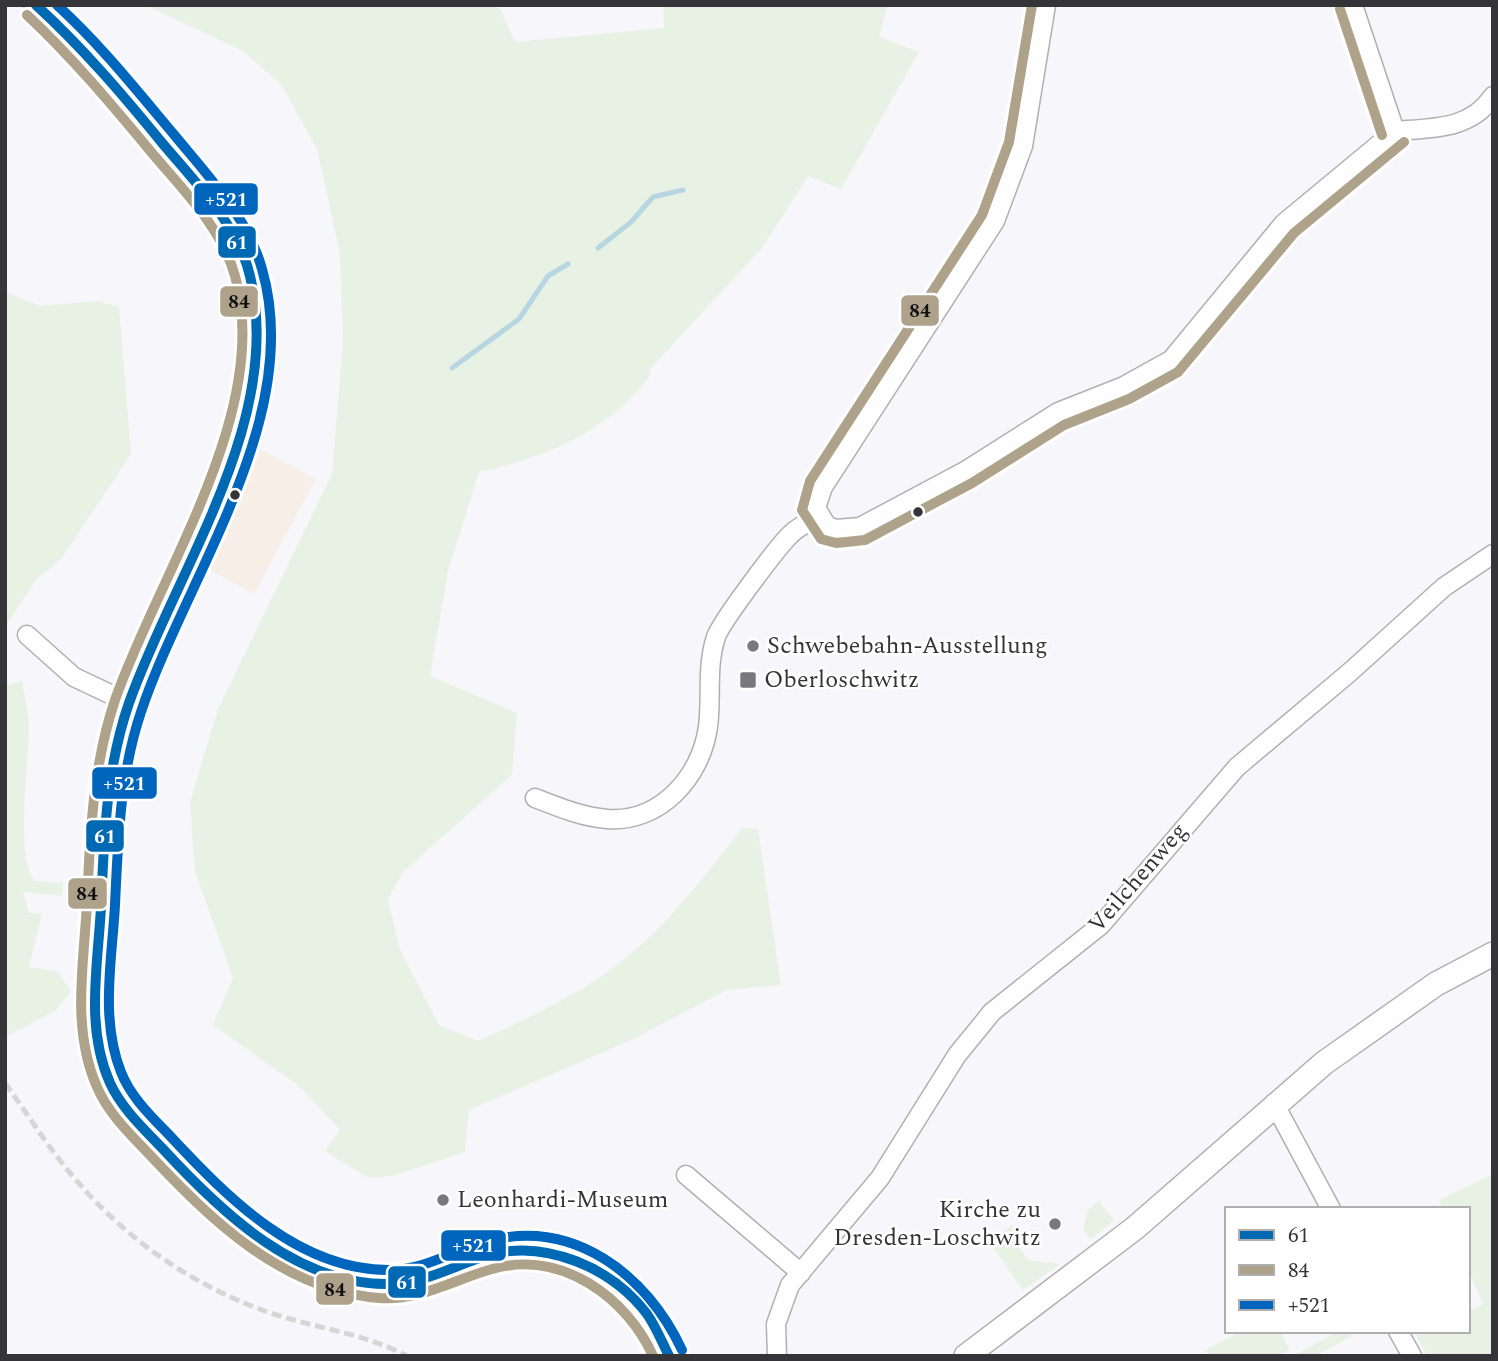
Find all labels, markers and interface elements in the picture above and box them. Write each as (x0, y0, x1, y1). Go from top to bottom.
line badge: +521 (193, 182, 259, 216)
text: +521 (205, 186, 247, 215)
line badge: 61 (217, 225, 257, 259)
text: 61 (226, 229, 248, 258)
line badge: 84 (219, 285, 259, 318)
text: 84 (228, 288, 250, 317)
line badge: 84 (900, 294, 940, 327)
text: 84 (909, 297, 931, 326)
unlabelled marker (228, 488, 242, 502)
unlabelled marker (911, 505, 925, 519)
place label: Schwebebahn-Ausstellung (767, 628, 1048, 664)
marker: Schwebebahn-Ausstellung (745, 638, 761, 654)
place label: Oberloschwitz (764, 662, 919, 698)
marker: Oberloschwitz (738, 670, 758, 690)
line badge: +521 (91, 766, 158, 800)
text: +521 (103, 770, 145, 799)
street label: Veilchenweg (1080, 815, 1196, 941)
line badge: 61 (85, 819, 125, 853)
text: 61 (94, 823, 116, 852)
line badge: 84 (67, 877, 108, 910)
text: 84 (76, 880, 98, 909)
place label: Leonhardi-Museum (457, 1182, 668, 1218)
marker: Leonhardi-Museum (435, 1192, 451, 1208)
place label: Kirche zu Dresden-Loschwitz (834, 1192, 1041, 1256)
legend (1225, 1207, 1470, 1333)
marker: Kirche zu Dresden-Loschwitz (1047, 1216, 1063, 1232)
text: 61 (1288, 1220, 1309, 1252)
line badge: +521 (440, 1229, 507, 1262)
text: +521 (452, 1232, 494, 1261)
text: 84 (1288, 1255, 1310, 1287)
line badge: 61 (387, 1265, 427, 1299)
text: 61 (396, 1269, 418, 1298)
line badge: 84 (315, 1272, 355, 1306)
text: 84 (324, 1276, 346, 1305)
text: +521 (1288, 1290, 1330, 1322)

